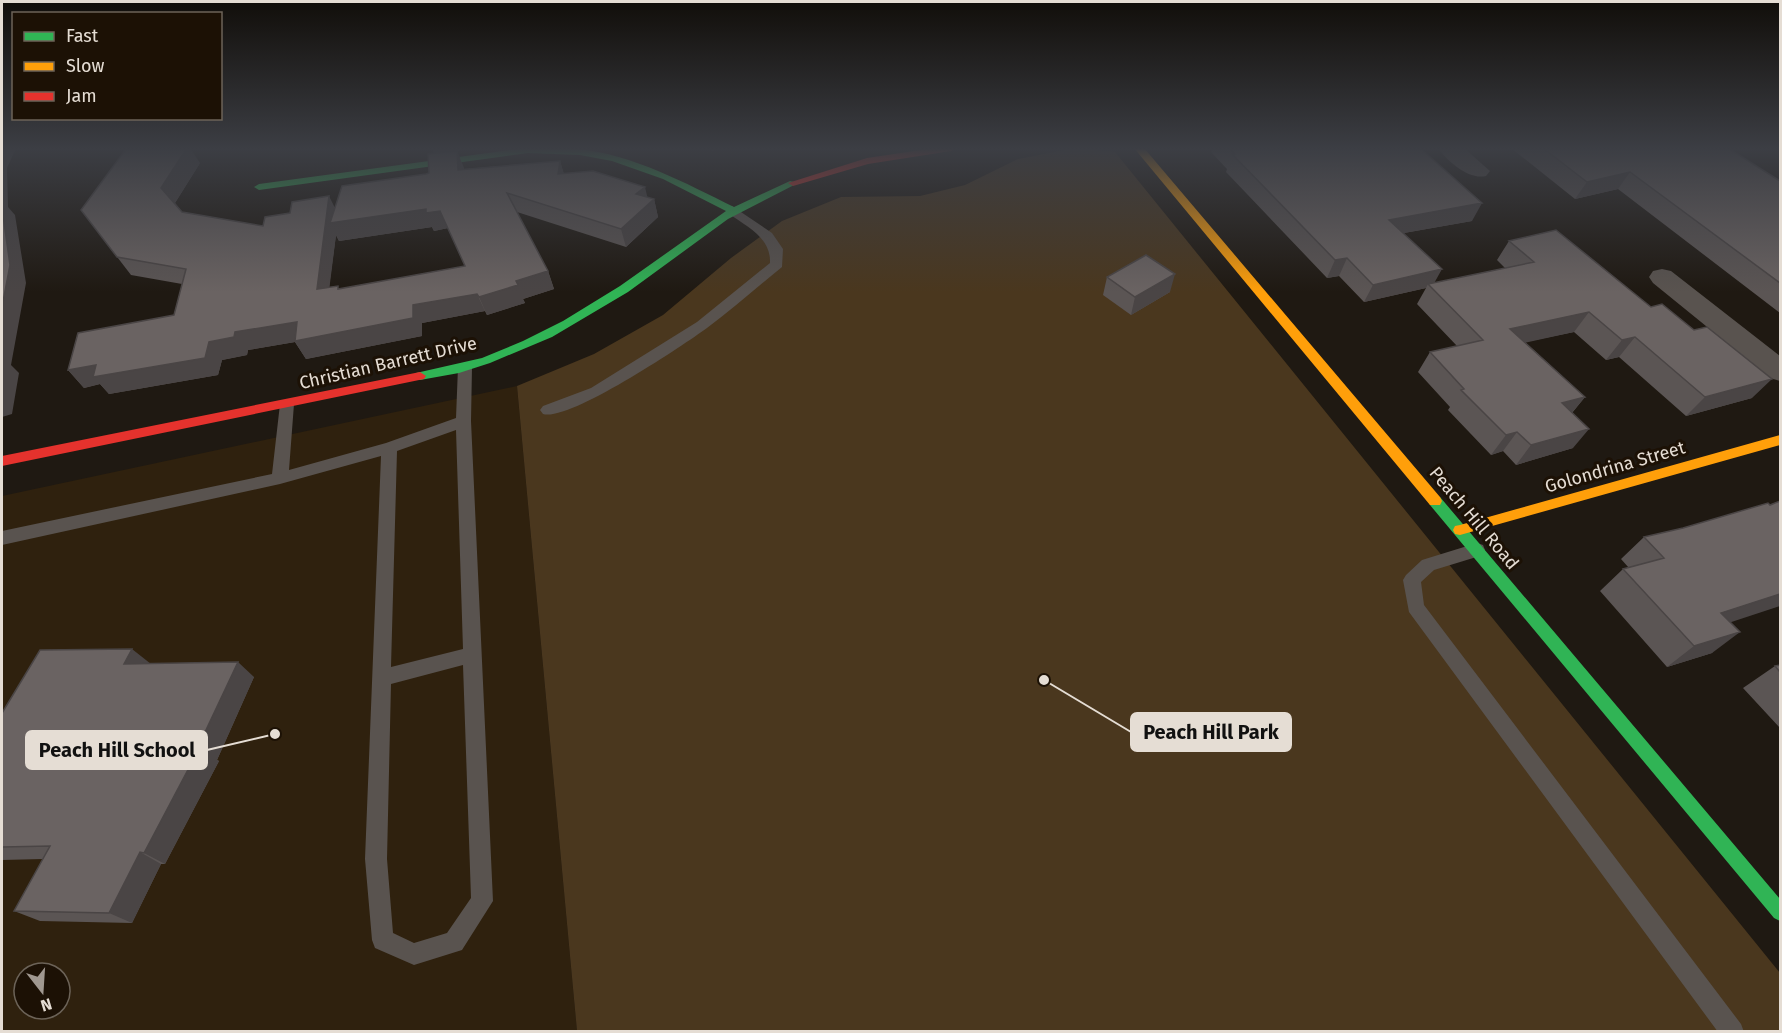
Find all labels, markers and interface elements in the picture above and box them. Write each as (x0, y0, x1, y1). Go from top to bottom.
legend (12, 12, 222, 120)
text: Fast (66, 25, 99, 47)
text: Slow (66, 55, 105, 77)
text: Jam (66, 85, 97, 107)
street label: Christian Barrett Drive (297, 332, 479, 394)
street label: Golondrina Street (1542, 436, 1688, 498)
street label: Peach Hill Road (1425, 462, 1523, 574)
callout: Peach Hill Park (1131, 713, 1291, 751)
text: Peach Hill Park (1143, 720, 1280, 744)
callout: Peach Hill School (26, 731, 207, 769)
text: Peach Hill School (39, 738, 195, 762)
north arrow (12, 961, 72, 1021)
text: N (38, 994, 54, 1016)

